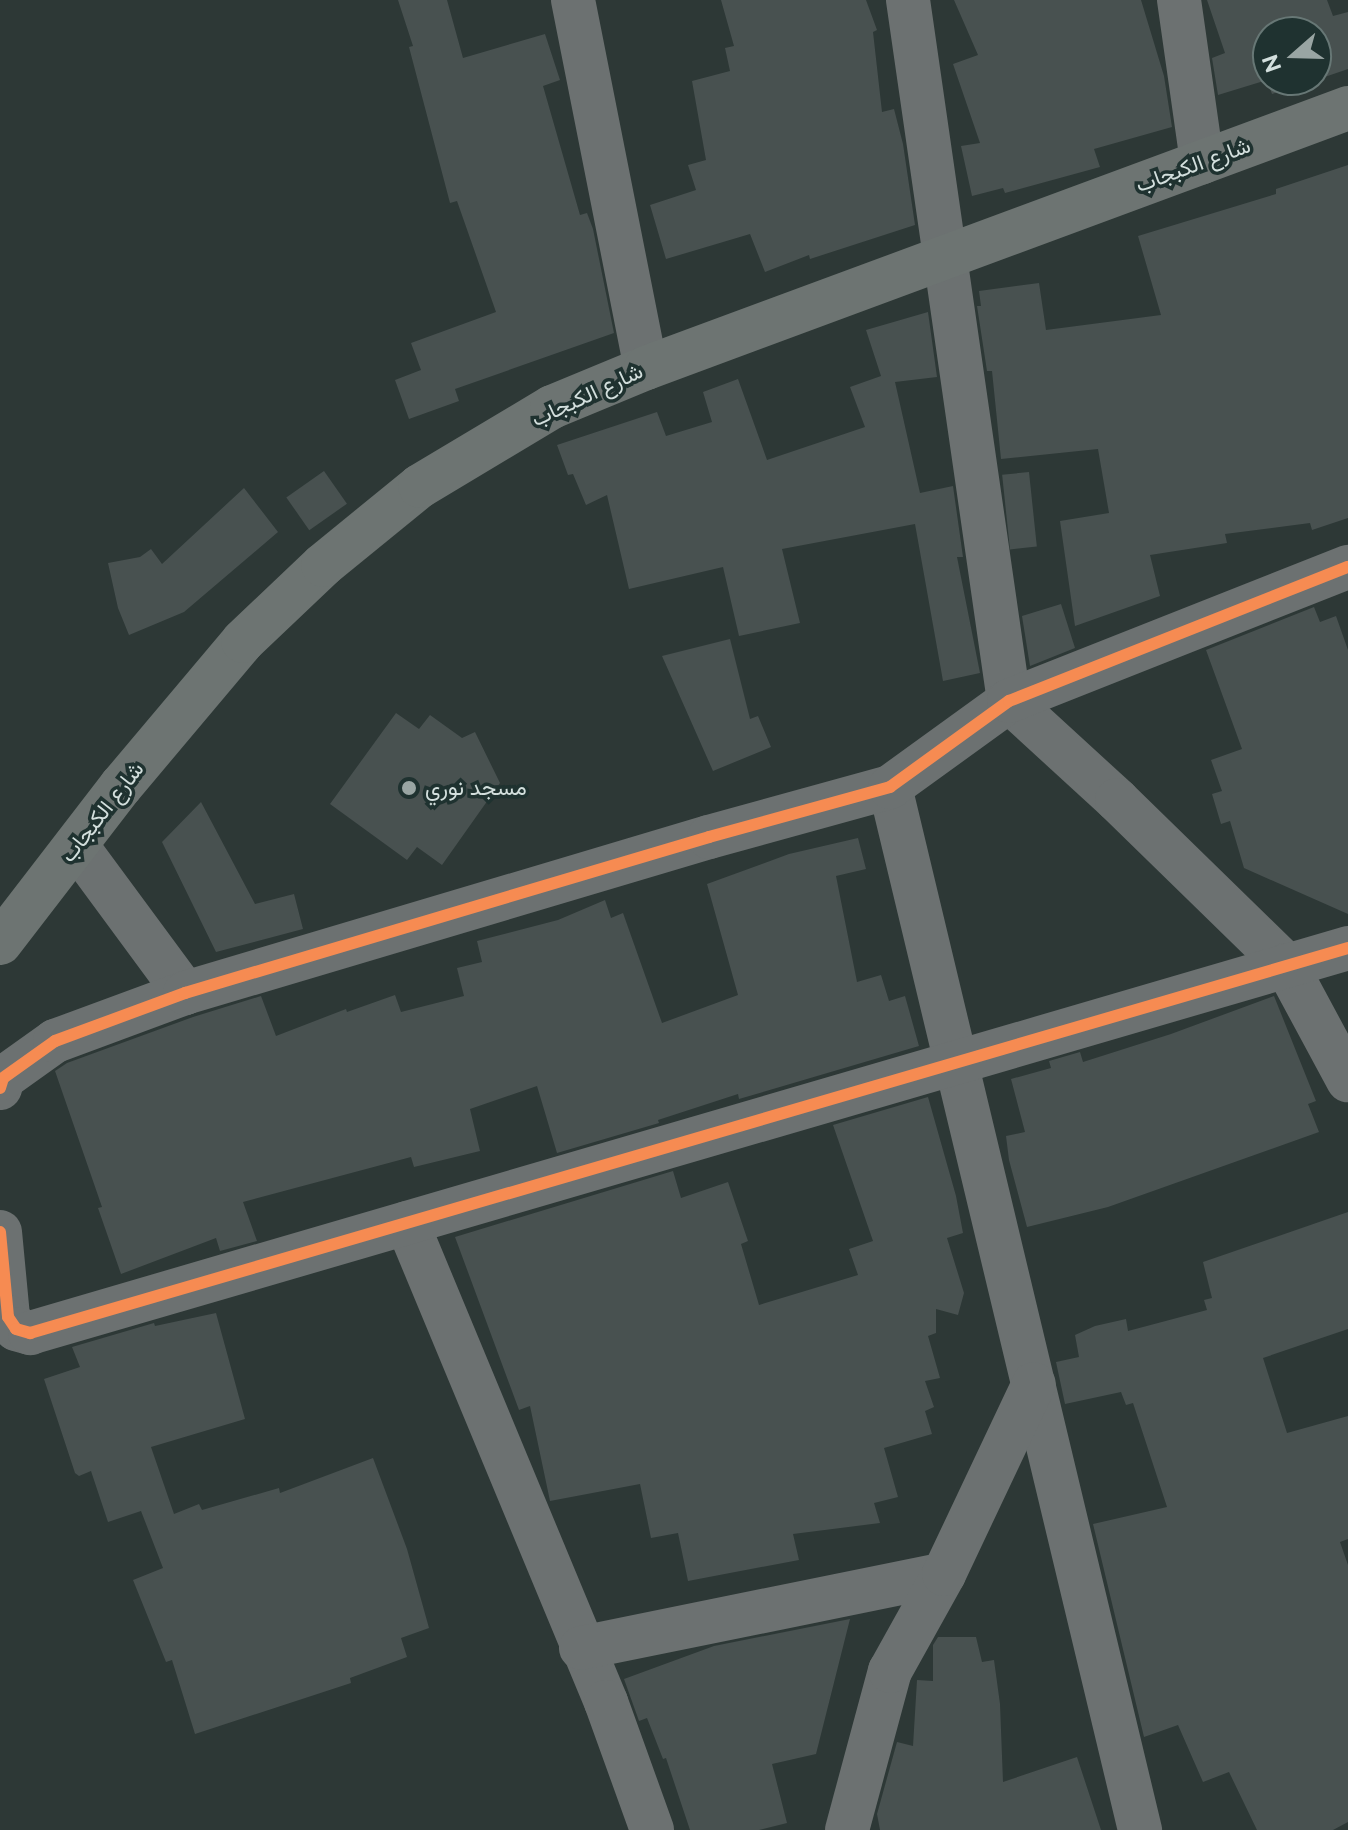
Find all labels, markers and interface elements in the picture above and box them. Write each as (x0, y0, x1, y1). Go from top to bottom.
north arrow (1252, 16, 1332, 96)
text: N (1256, 51, 1286, 76)
street label: شارع الكبجاب (1132, 132, 1254, 198)
street label: شارع الكبجاب (527, 358, 647, 432)
street label: شارع الكبجاب (55, 757, 149, 867)
place label: مسجد نوري (425, 775, 527, 801)
marker: مسجد نوري (400, 779, 418, 797)

